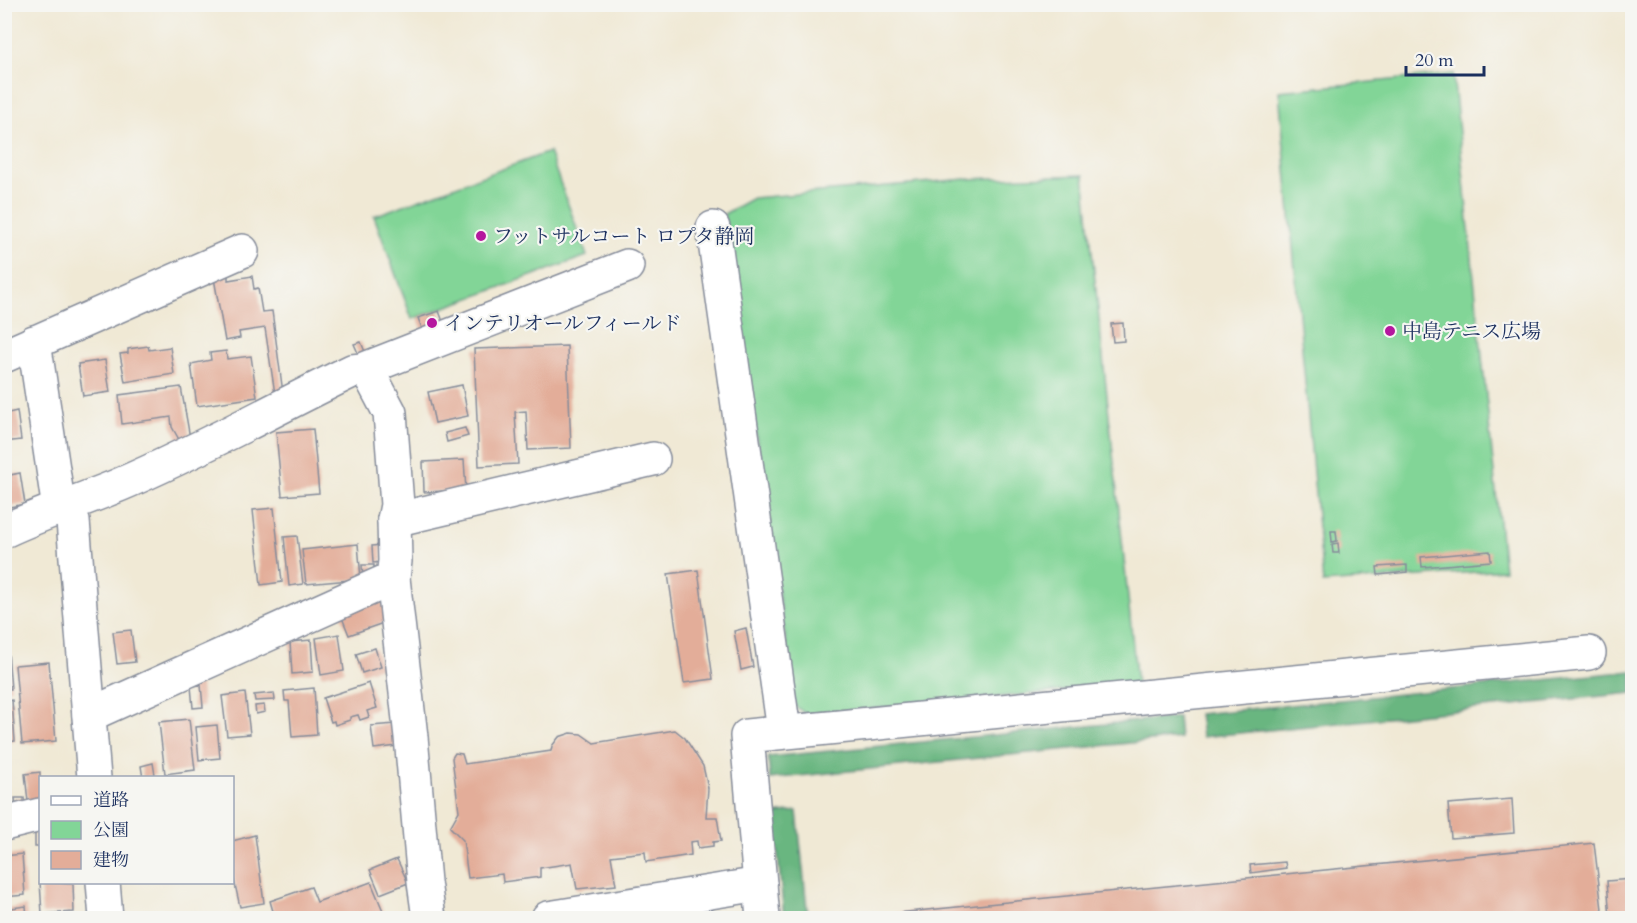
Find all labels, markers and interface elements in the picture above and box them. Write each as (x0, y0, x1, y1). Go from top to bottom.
scale bar (1406, 39, 1484, 77)
text: 20 m (1415, 48, 1454, 73)
place label: フットサルコート ロプタ静岡 (493, 223, 755, 250)
marker: フットサルコート ロプタ静岡 (474, 229, 488, 243)
place label: インテリオールフィールド (444, 310, 681, 337)
marker: インテリオールフィールド (425, 316, 439, 330)
place label: 中島テニス広場 (1402, 318, 1541, 345)
marker: 中島テニス広場 (1383, 324, 1397, 338)
legend (39, 776, 234, 884)
text: 道路 (93, 788, 129, 813)
text: 公園 (93, 818, 129, 843)
text: 建物 (93, 848, 129, 873)

